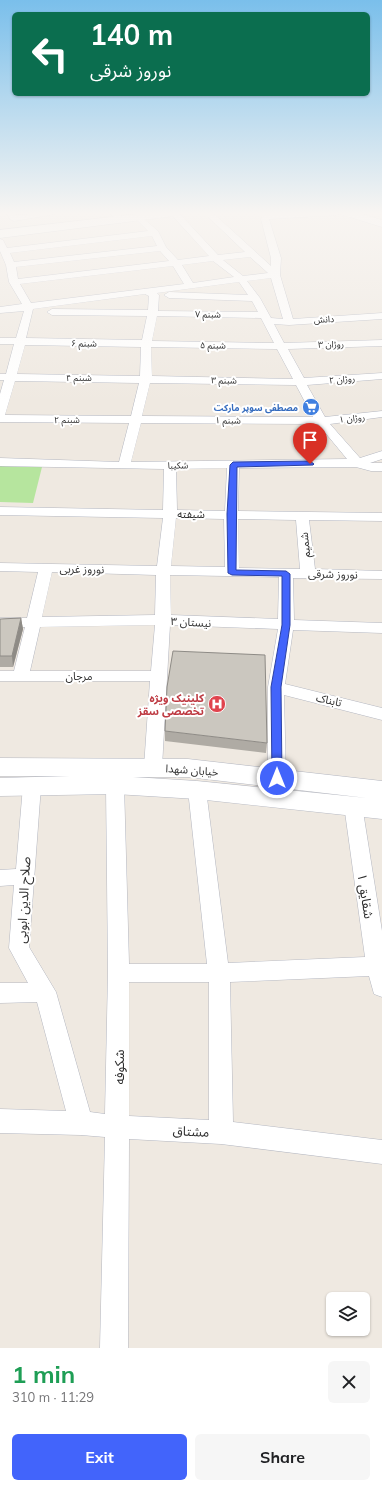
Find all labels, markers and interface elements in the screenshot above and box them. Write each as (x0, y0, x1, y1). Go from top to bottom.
text: 140 m (90, 17, 173, 52)
icon: left (24, 28, 76, 80)
text: نوروز شرقی (90, 59, 171, 82)
street label: شبنم ۷ (195, 308, 221, 322)
street label: دانش (314, 313, 334, 325)
street label: شبنم ۶ (71, 337, 97, 351)
street label: روژان ۳ (318, 338, 344, 351)
street label: شبنم ۵ (200, 339, 226, 353)
street label: شبنم ۴ (66, 372, 92, 385)
street label: روژان ۲ (329, 373, 356, 386)
street label: شبنم ۳ (211, 374, 237, 388)
supermarket icon: مصطفی سوپر مارکت (301, 397, 321, 417)
place label: مصطفی سوپر مارکت (214, 402, 298, 414)
street label: روژان ۱ (338, 411, 366, 426)
street label: شبنم ۲ (54, 414, 80, 427)
street label: شبنم ۱ (215, 414, 241, 428)
pin (293, 423, 327, 464)
icon: arrive (299, 429, 321, 451)
street label: شکیبا (168, 459, 188, 471)
street label: شیفته (177, 507, 205, 521)
street label: شمیم (297, 531, 315, 558)
street label: نوروز غربی (60, 562, 104, 576)
street label: نوروز شرقی (308, 567, 358, 581)
street label: نیستان ۳ (170, 614, 212, 630)
street label: مرجان (66, 669, 93, 683)
street label: تابناک (315, 690, 343, 710)
place label: کلینیک ویژه تخصصی سقز (137, 691, 205, 718)
hospital icon: کلینیک ویژه تخصصی سقز (207, 694, 227, 714)
position arrow (256, 757, 298, 799)
street label: خیابان شهدا (165, 761, 219, 779)
street label: صلاح الدین ابوبی (13, 856, 36, 944)
street label: شقایق ۱ (354, 872, 377, 920)
street label: شکوفه (111, 1049, 127, 1085)
street label: مشتاق (172, 1122, 210, 1140)
map controls (326, 1292, 370, 1336)
button: layers (326, 1292, 370, 1336)
text: 1 min (12, 1359, 75, 1389)
button: close (328, 1361, 370, 1403)
text: 310 m · 11:29 (12, 1389, 94, 1405)
button: Exit (12, 1434, 187, 1480)
button: Share (195, 1434, 370, 1480)

